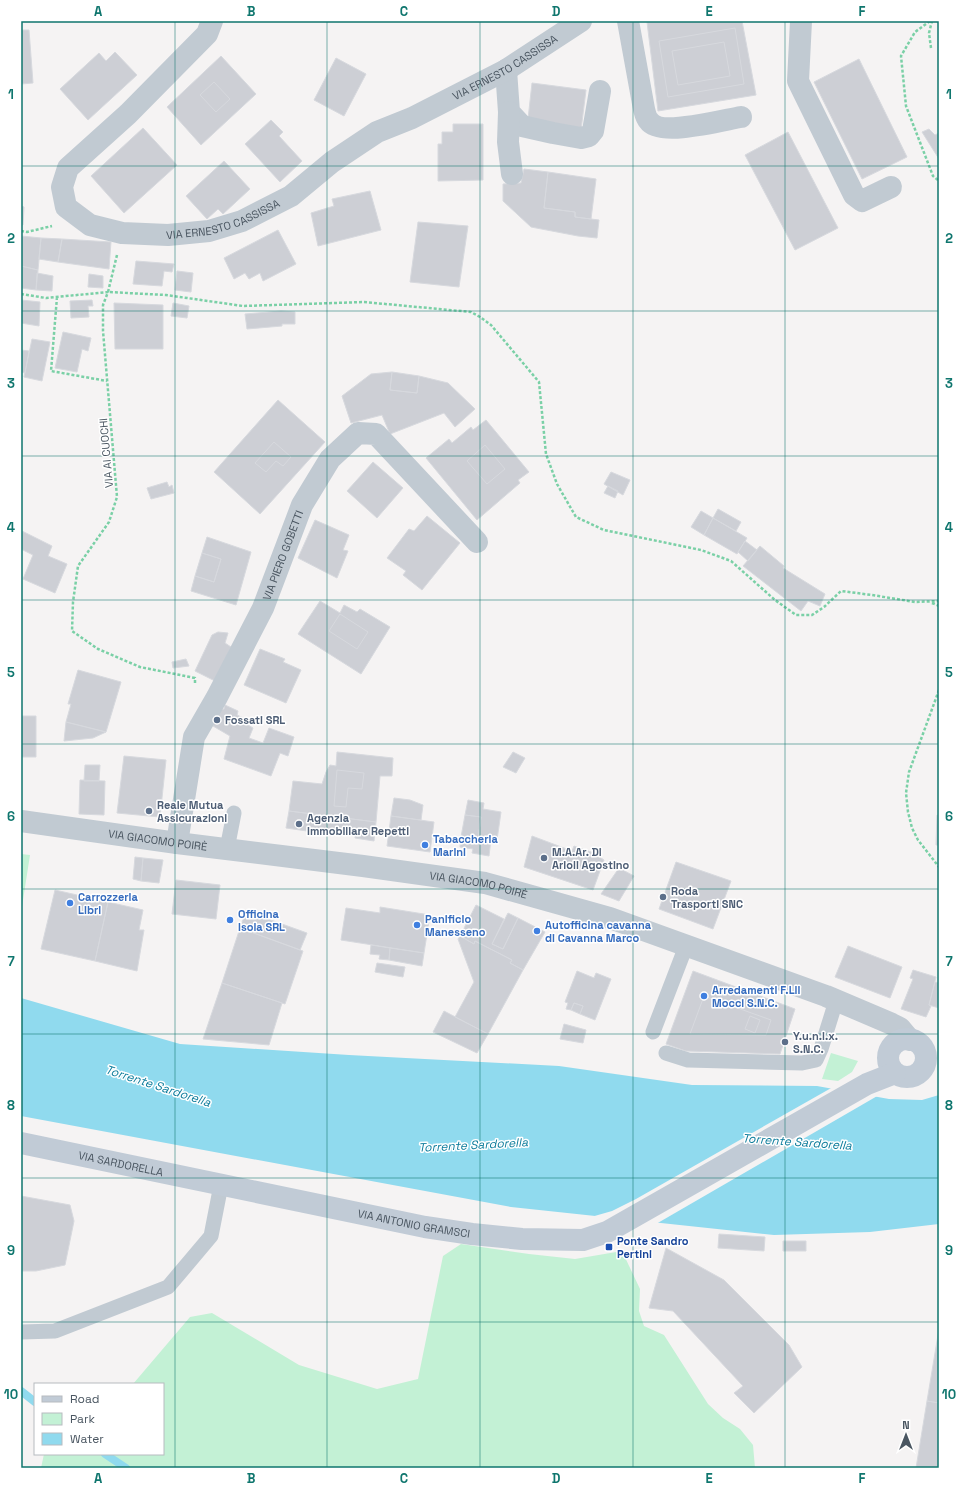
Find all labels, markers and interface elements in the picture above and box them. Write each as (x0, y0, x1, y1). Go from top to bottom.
text: A (94, 3, 103, 20)
text: B (247, 3, 256, 20)
text: C (400, 3, 408, 20)
text: D (552, 3, 561, 20)
text: E (705, 3, 713, 20)
text: F (859, 3, 866, 20)
street label: VIA ERNESTO CASSISSA (450, 31, 560, 103)
text: 1 (8, 86, 14, 103)
text: 1 (946, 86, 952, 103)
street label: VIA ERNESTO CASSISSA (165, 196, 282, 242)
text: 2 (7, 230, 15, 247)
text: 2 (945, 230, 953, 247)
text: 3 (7, 375, 15, 392)
text: 3 (945, 375, 953, 392)
street label: VIA AI CUOCHI (96, 417, 116, 489)
street label: VIA PIERO GOBETTI (260, 508, 306, 602)
text: 4 (7, 519, 15, 536)
text: 4 (945, 519, 953, 536)
text: 5 (7, 664, 15, 681)
text: 5 (945, 664, 953, 681)
place label: Fossati SRL (225, 713, 285, 727)
marker: Fossati SRL (212, 715, 222, 725)
place label: Reale Mutua Assicurazioni (157, 798, 227, 825)
marker: Reale Mutua Assicurazioni (144, 806, 154, 816)
text: 6 (7, 808, 15, 825)
text: 6 (945, 808, 953, 825)
place label: Agenzia Immobiliare Repetti (307, 811, 409, 838)
marker: Agenzia Immobiliare Repetti (294, 819, 304, 829)
street label: VIA GIACOMO POIRÈ (107, 826, 208, 854)
place label: Tabaccheria Marini (433, 832, 498, 859)
marker: Tabaccheria Marini (420, 840, 430, 850)
place label: M.A.Ar. Di Arioli Agostino (552, 845, 630, 872)
marker: M.A.Ar. Di Arioli Agostino (539, 853, 549, 863)
street label: VIA GIACOMO POIRÈ (429, 868, 529, 902)
place label: Roda Trasporti SNC (671, 884, 743, 911)
place label: Carrozzeria Libri (78, 890, 139, 917)
marker: Roda Trasporti SNC (658, 892, 668, 902)
marker: Carrozzeria Libri (65, 898, 75, 908)
place label: Officina Isola SRL (238, 907, 285, 934)
place label: Panificio Manesseno (425, 912, 486, 939)
marker: Officina Isola SRL (225, 915, 235, 925)
place label: Autofficina cavanna di Cavanna Marco (545, 918, 652, 945)
marker: Panificio Manesseno (412, 920, 422, 930)
marker: Autofficina cavanna di Cavanna Marco (532, 926, 542, 936)
text: 7 (7, 953, 15, 970)
text: 7 (945, 953, 953, 970)
place label: Arredamenti F.Lli Mocci S.N.C. (712, 983, 801, 1010)
marker: Arredamenti F.Lli Mocci S.N.C. (699, 991, 709, 1001)
place label: Y.u.n.i.x. S.N.C. (793, 1029, 838, 1056)
marker: Y.u.n.i.x. S.N.C. (780, 1037, 790, 1047)
water label: Torrente Sardorella (103, 1061, 213, 1111)
text: 8 (7, 1097, 15, 1114)
text: 8 (945, 1097, 953, 1114)
water label: Torrente Sardorella (742, 1130, 852, 1154)
water label: Torrente Sardorella (418, 1134, 528, 1156)
street label: VIA SARDORELLA (77, 1148, 165, 1179)
street label: VIA ANTONIO GRAMSCI (356, 1206, 471, 1241)
place label: Ponte Sandro Pertini (617, 1234, 689, 1261)
text: 9 (7, 1242, 15, 1259)
marker: Ponte Sandro Pertini (604, 1242, 614, 1252)
text: 9 (945, 1242, 953, 1259)
legend (34, 1383, 164, 1455)
text: 10 (4, 1386, 18, 1403)
text: 10 (942, 1386, 956, 1403)
text: Road (70, 1391, 99, 1407)
text: Park (70, 1411, 95, 1427)
north arrow (886, 1415, 926, 1455)
text: N (902, 1418, 910, 1432)
text: Water (70, 1431, 104, 1447)
text: A (94, 1470, 103, 1487)
text: B (247, 1470, 256, 1487)
text: C (400, 1470, 408, 1487)
text: D (552, 1470, 561, 1487)
text: E (705, 1470, 713, 1487)
text: F (859, 1470, 866, 1487)

